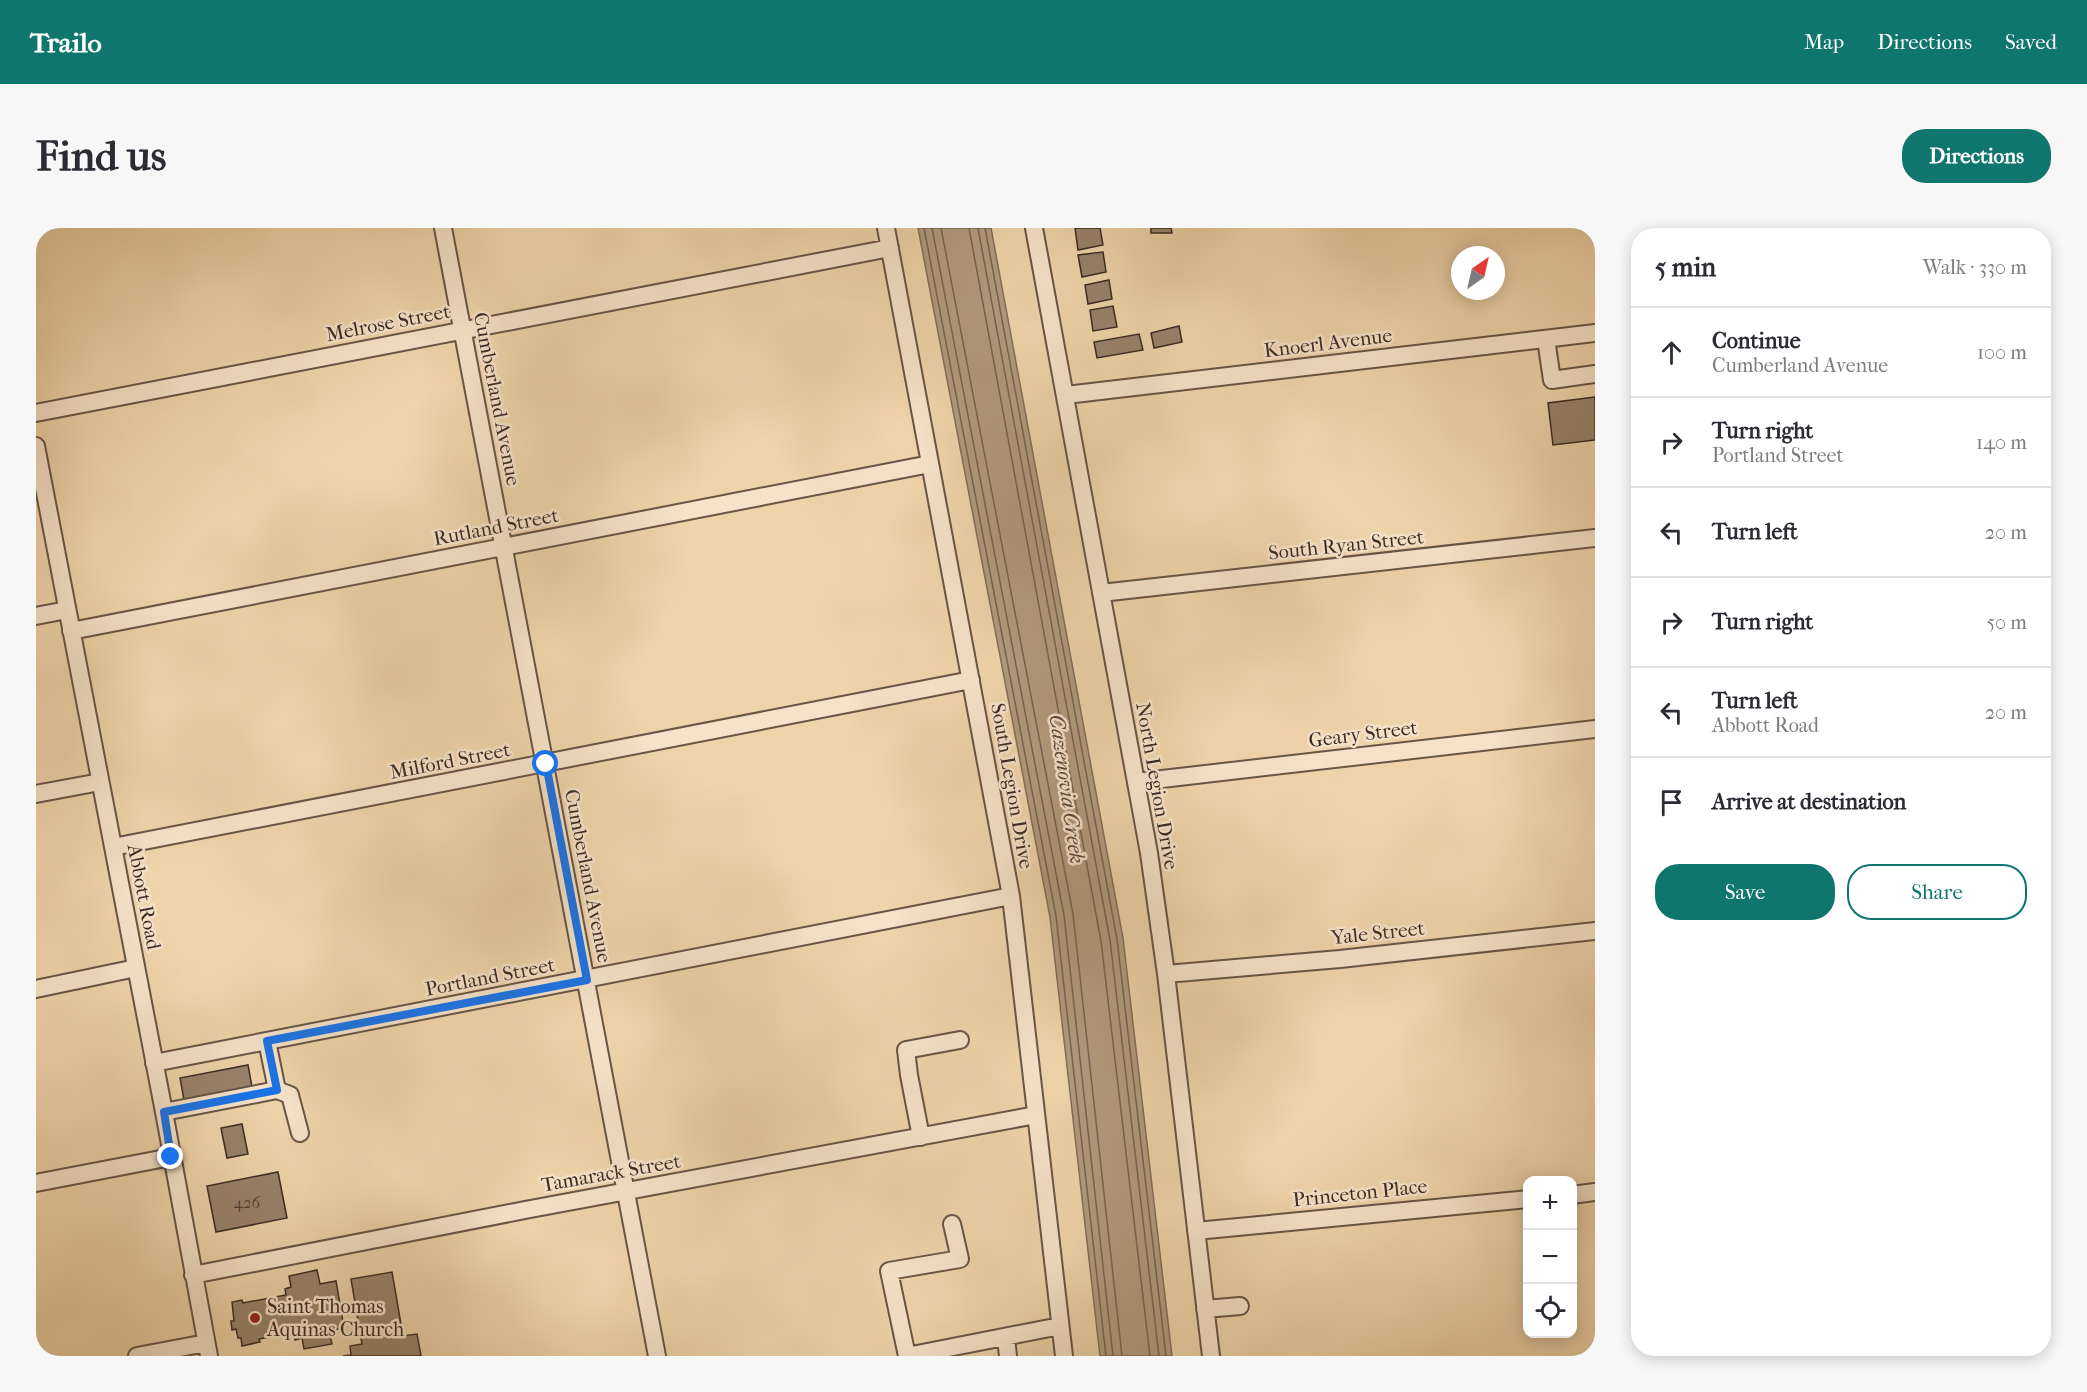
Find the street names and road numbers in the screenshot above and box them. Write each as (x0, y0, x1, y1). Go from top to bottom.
street label: Melrose Street (324, 300, 452, 346)
street label: Cumberland Avenue (469, 310, 525, 488)
street label: Knoerl Avenue (1263, 324, 1393, 362)
street label: Rutland Street (432, 504, 560, 550)
street label: South Ryan Street (1267, 525, 1425, 565)
street label: South Legion Drive (986, 701, 1038, 871)
street label: North Legion Drive (1131, 701, 1183, 872)
street label: Geary Street (1307, 716, 1419, 752)
street label: Milford Street (388, 738, 512, 784)
street label: Cumberland Avenue (560, 787, 616, 965)
street label: Abbott Road (122, 841, 166, 953)
street label: Yale Street (1329, 917, 1426, 949)
street label: Portland Street (423, 953, 557, 1001)
street label: Tamarack Street (540, 1149, 682, 1197)
street label: Princeton Place (1292, 1174, 1429, 1212)

